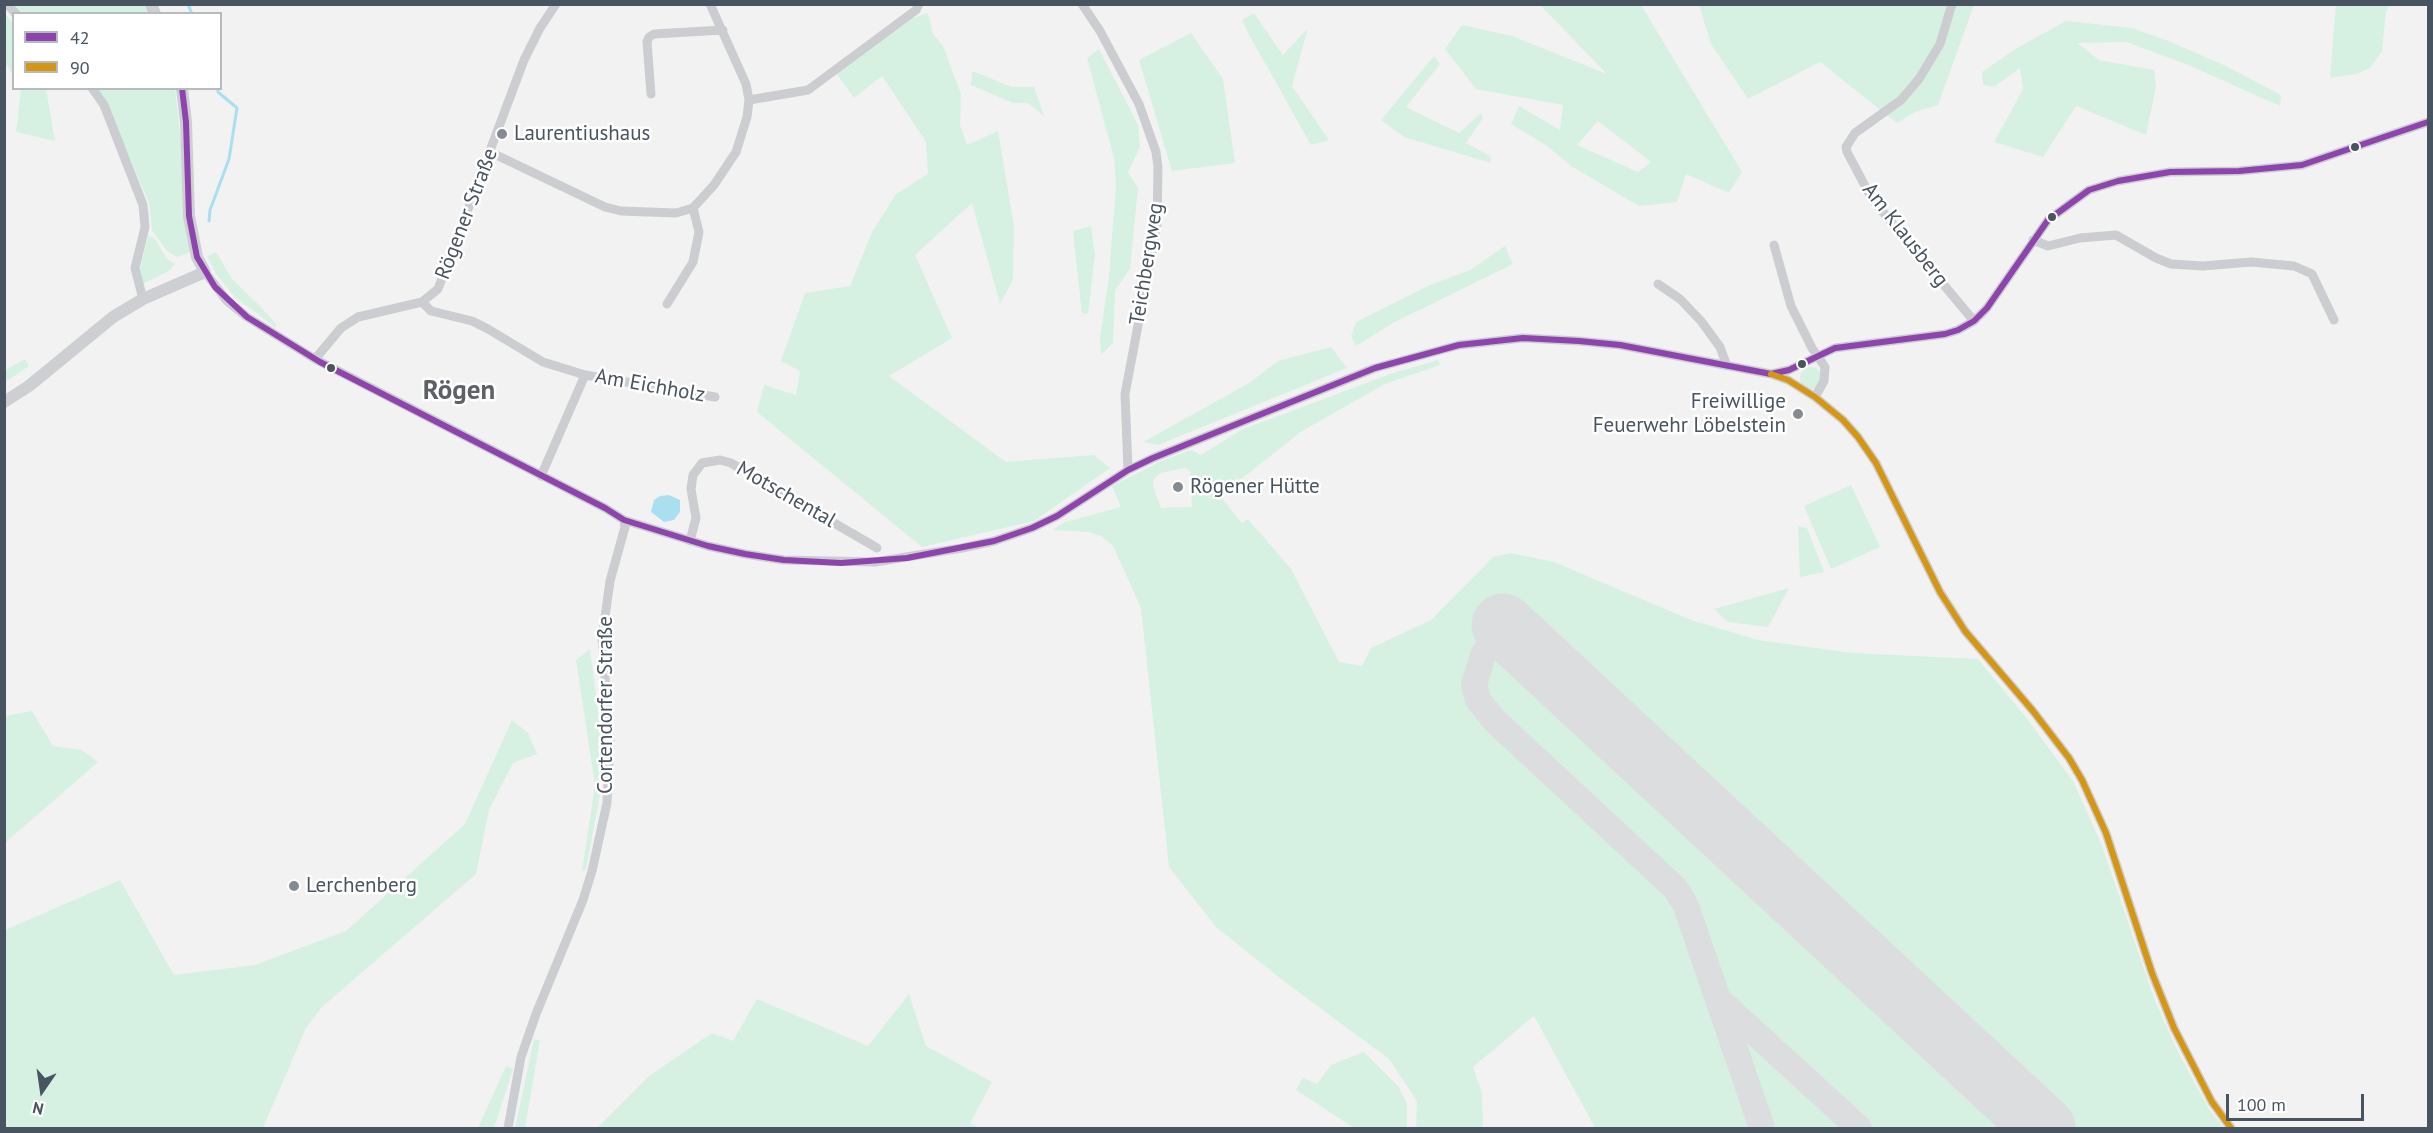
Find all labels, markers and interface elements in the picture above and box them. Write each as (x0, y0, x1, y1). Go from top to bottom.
legend (12, 12, 222, 90)
text: 42 (70, 26, 90, 49)
text: 90 (70, 56, 90, 79)
place label: Laurentiushaus (514, 121, 650, 147)
marker: Laurentiushaus (495, 127, 509, 141)
unlabelled marker (2349, 141, 2361, 153)
street label: Rögener Straße (430, 145, 504, 283)
street label: Am Klausberg (1857, 178, 1953, 292)
street label: Teichbergweg (1125, 201, 1169, 327)
unlabelled marker (2046, 211, 2058, 223)
unlabelled marker (1796, 358, 1808, 370)
unlabelled marker (325, 362, 337, 374)
street label: Am Eichholz (593, 364, 707, 408)
district label: Rögen (423, 375, 495, 407)
place label: Freiwillige Feuerwehr Löbelstein (1593, 389, 1786, 439)
marker: Freiwillige Feuerwehr Löbelstein (1791, 407, 1805, 421)
street label: Motschental (732, 456, 840, 534)
place label: Rögener Hütte (1190, 474, 1320, 500)
marker: Rögener Hütte (1171, 480, 1185, 494)
street label: Cortendorfer Straße (593, 616, 619, 794)
place label: Lerchenberg (306, 873, 417, 899)
marker: Lerchenberg (287, 879, 301, 893)
north arrow (12, 1061, 72, 1121)
scale bar (2229, 1082, 2367, 1120)
text: 100 m (2237, 1093, 2286, 1116)
text: N (31, 1098, 45, 1119)

